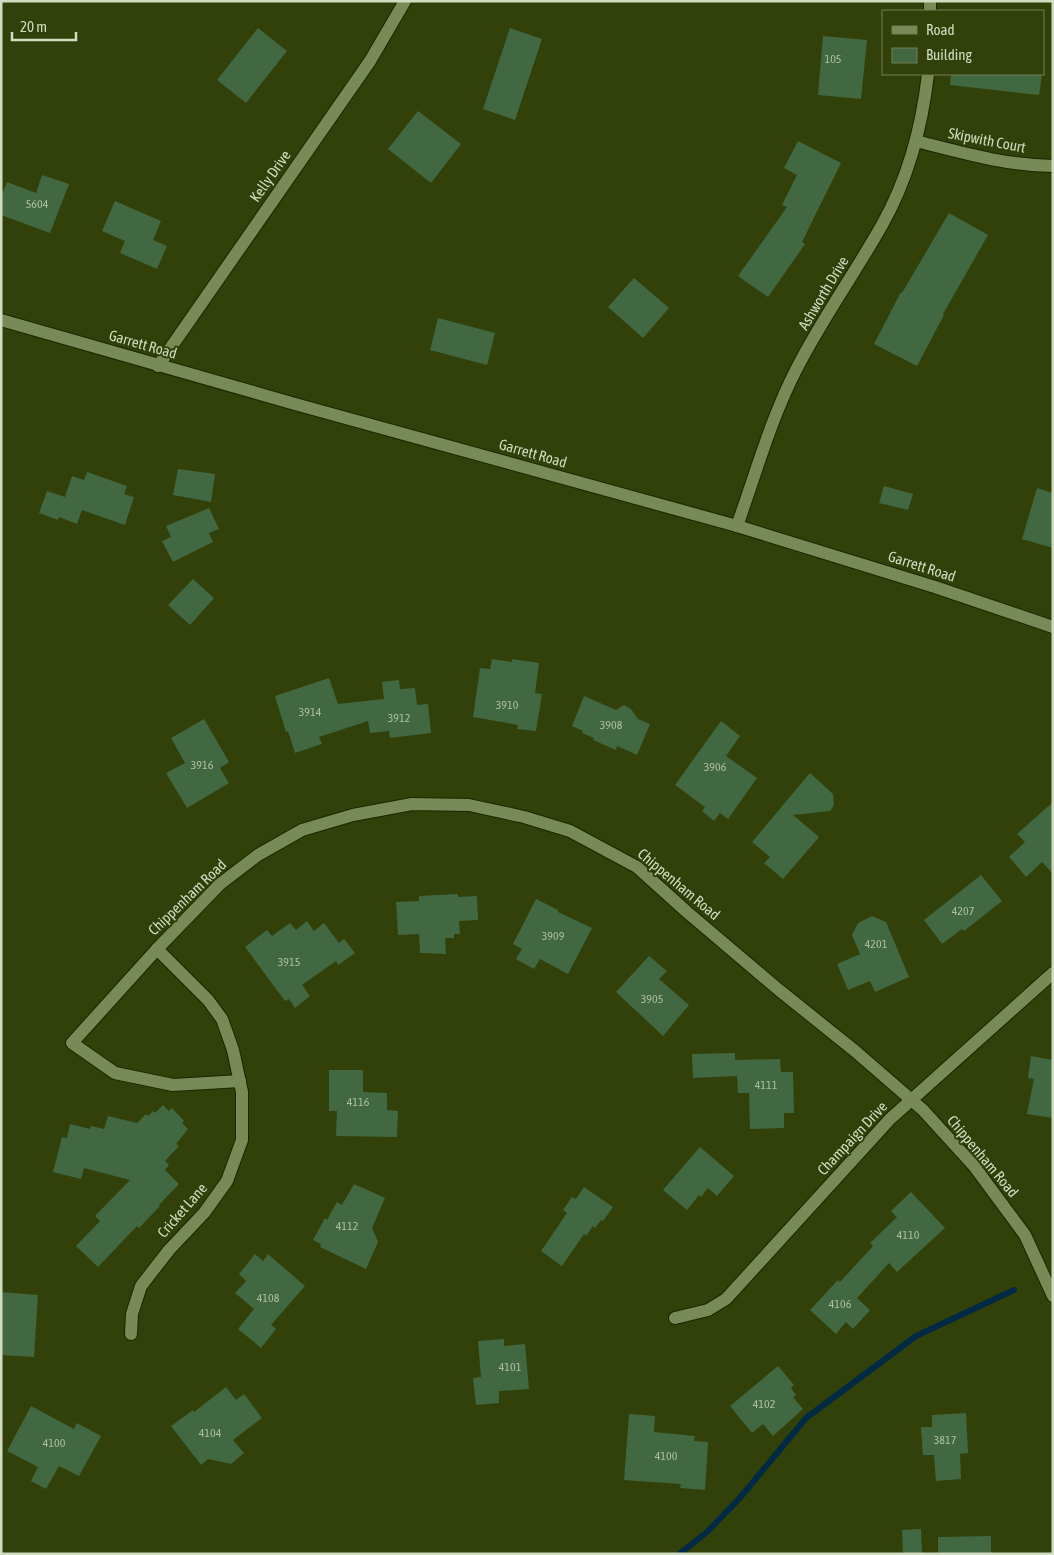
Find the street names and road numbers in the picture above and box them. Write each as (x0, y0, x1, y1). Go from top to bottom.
street label: Skipwith Court (947, 124, 1027, 156)
street label: Kelly Drive (246, 147, 294, 205)
street label: Ashworth Drive (794, 253, 852, 333)
street label: Garrett Road (107, 326, 179, 362)
street label: Garrett Road (497, 435, 569, 471)
street label: Garrett Road (886, 547, 958, 585)
street label: Chippenham Road (635, 845, 723, 923)
street label: Chippenham Road (145, 856, 229, 938)
street label: Champaign Drive (814, 1098, 890, 1178)
street label: Chippenham Road (944, 1112, 1022, 1200)
street label: Cricket Lane (154, 1179, 210, 1241)

